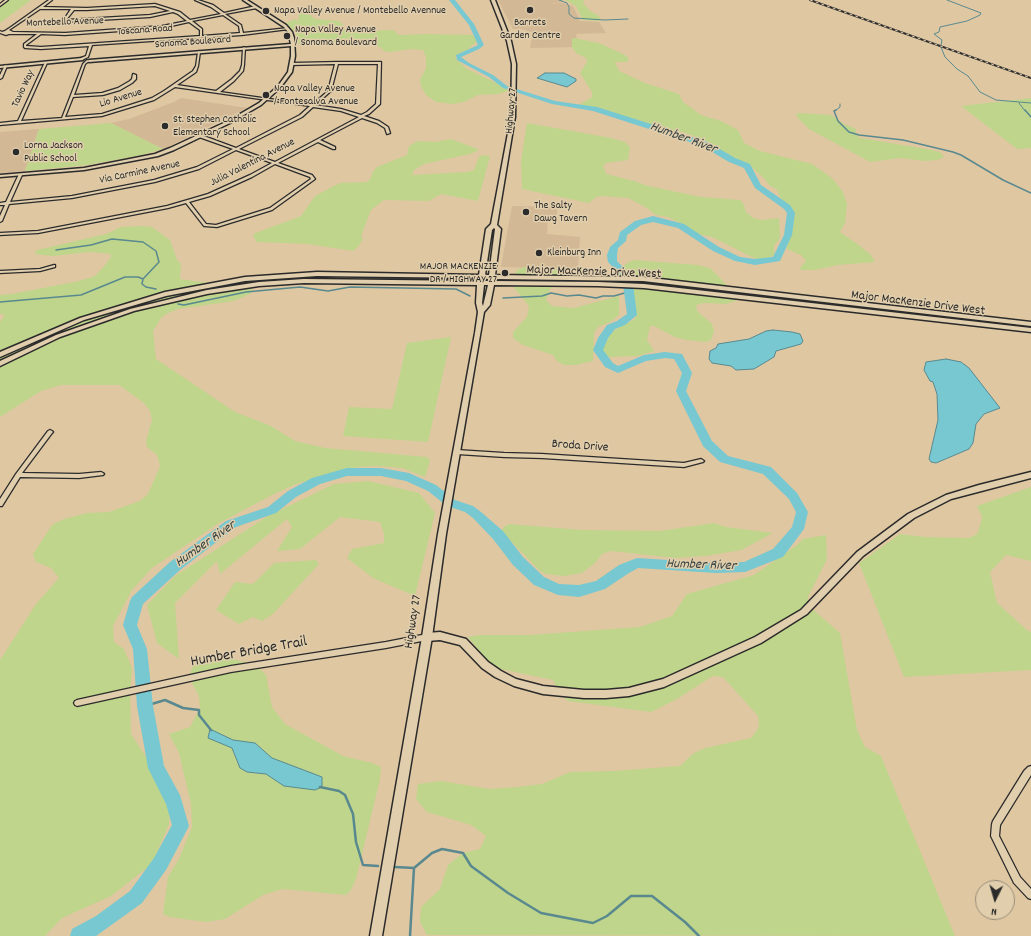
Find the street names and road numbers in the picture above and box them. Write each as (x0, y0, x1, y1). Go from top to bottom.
street label: Montebello Avenue (26, 15, 104, 31)
street label: Toscana Road (117, 22, 173, 40)
street label: Sonoma Boulevard (155, 34, 231, 52)
street label: Tavio Way (10, 68, 38, 110)
street label: Lio Avenue (98, 86, 144, 112)
street label: Highway 27 (503, 88, 521, 134)
street label: Julia Valentina Avenue (209, 136, 297, 190)
street label: Via Carmine Avenue (99, 158, 181, 188)
street label: Major MacKenzie Drive West (526, 263, 662, 283)
street label: Major MacKenzie Drive West (850, 288, 986, 320)
street label: Broda Drive (551, 437, 609, 457)
street label: Highway 27 (402, 594, 426, 650)
street label: Humber Bridge Trail (189, 633, 309, 673)

